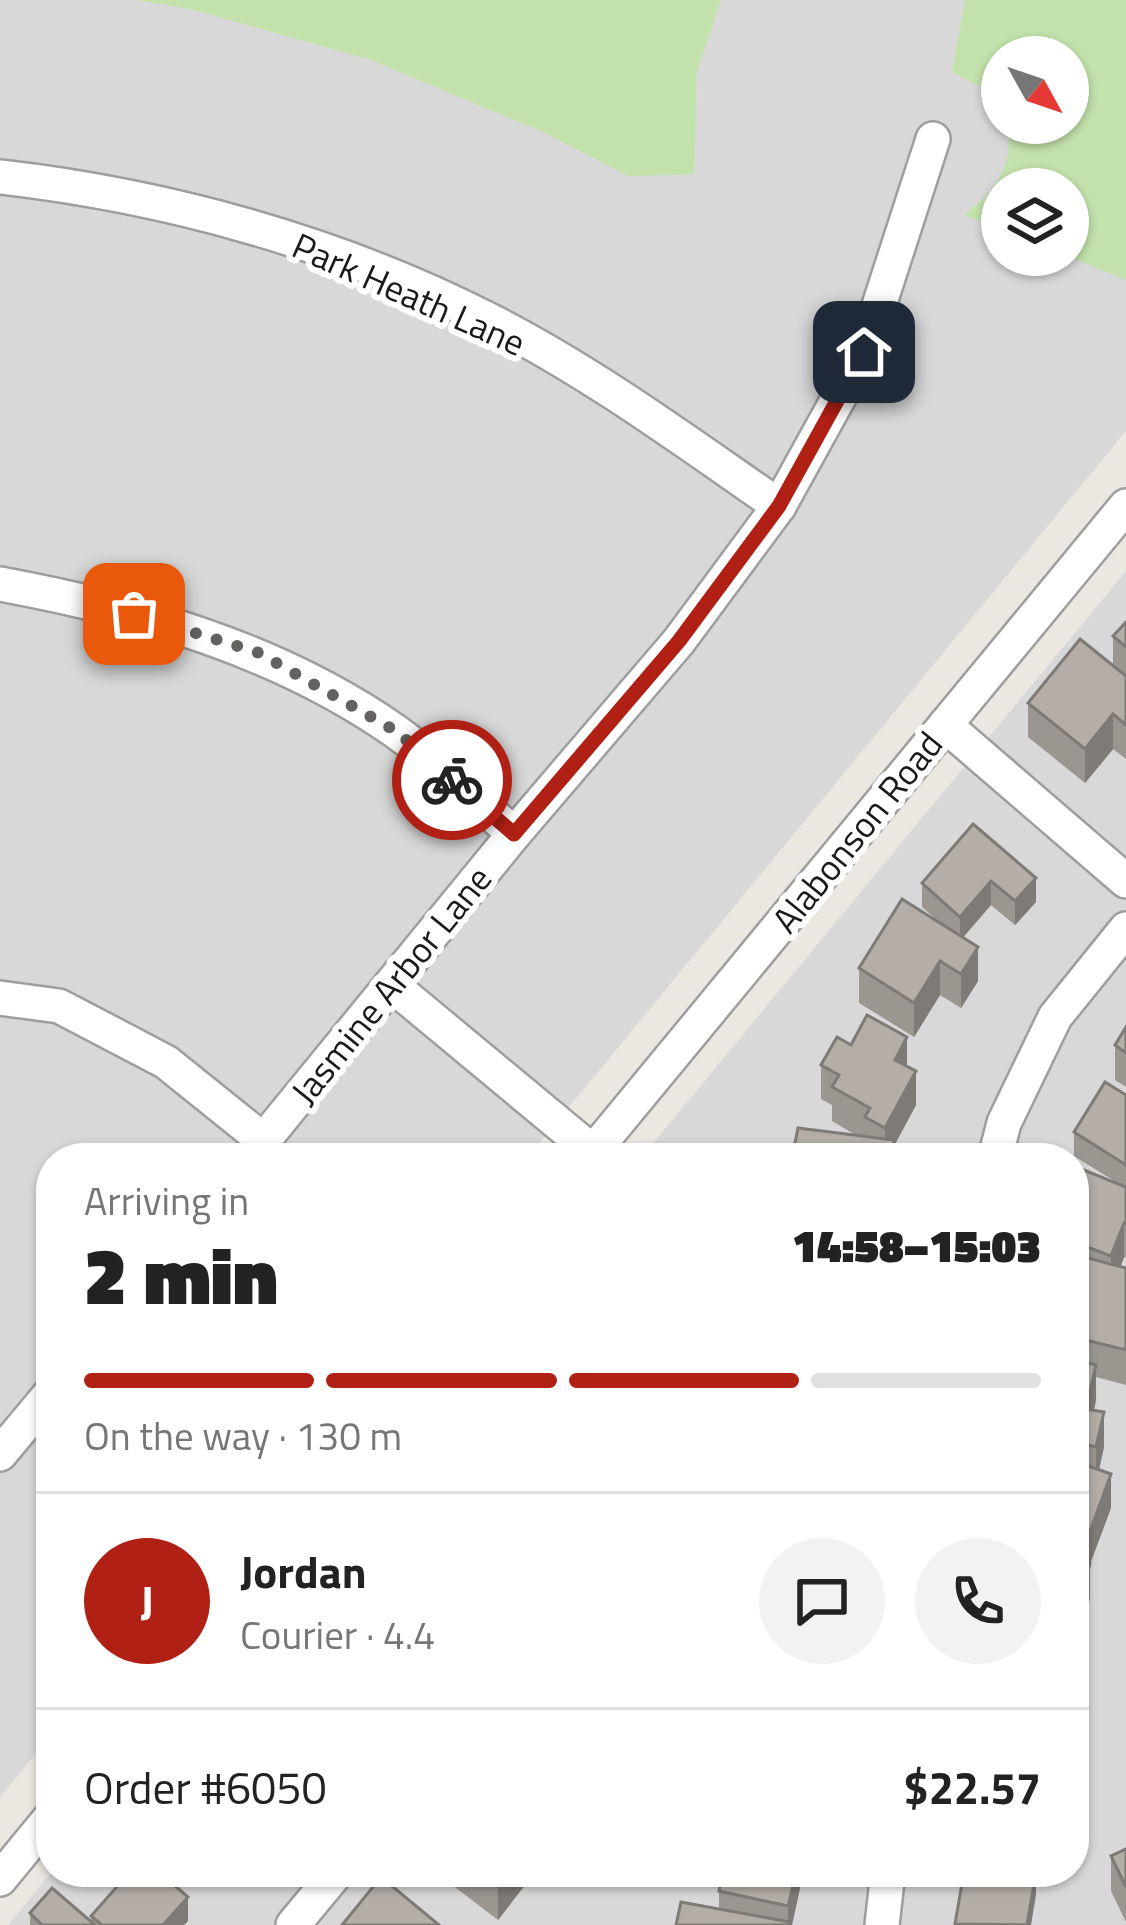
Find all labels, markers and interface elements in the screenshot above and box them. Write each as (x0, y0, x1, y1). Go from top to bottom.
north arrow (981, 36, 1089, 144)
map controls (981, 36, 1089, 276)
button: layers (981, 168, 1089, 276)
street label: Park Heath Lane (284, 218, 535, 369)
pin (813, 301, 915, 403)
icon: home (831, 319, 897, 385)
pin (83, 563, 185, 665)
icon: bag (101, 581, 167, 647)
street label: Alabonson Road (758, 719, 955, 945)
courier (392, 720, 512, 840)
icon: bike (419, 747, 485, 813)
street label: Jasmine Arbor Lane (277, 853, 504, 1116)
text: Arriving in (84, 1171, 249, 1230)
text: 14:58–15:03 (792, 1211, 1041, 1279)
text: 2 min (84, 1216, 278, 1334)
text: On the way · 130 m (84, 1406, 402, 1465)
text: Jordan (240, 1537, 367, 1605)
button: chat (759, 1538, 885, 1664)
button: phone (915, 1538, 1041, 1664)
text: J (140, 1567, 154, 1635)
text: Courier · 4.4 (240, 1605, 435, 1664)
text: Order #6050 (84, 1753, 327, 1821)
text: $22.57 (903, 1753, 1041, 1821)

